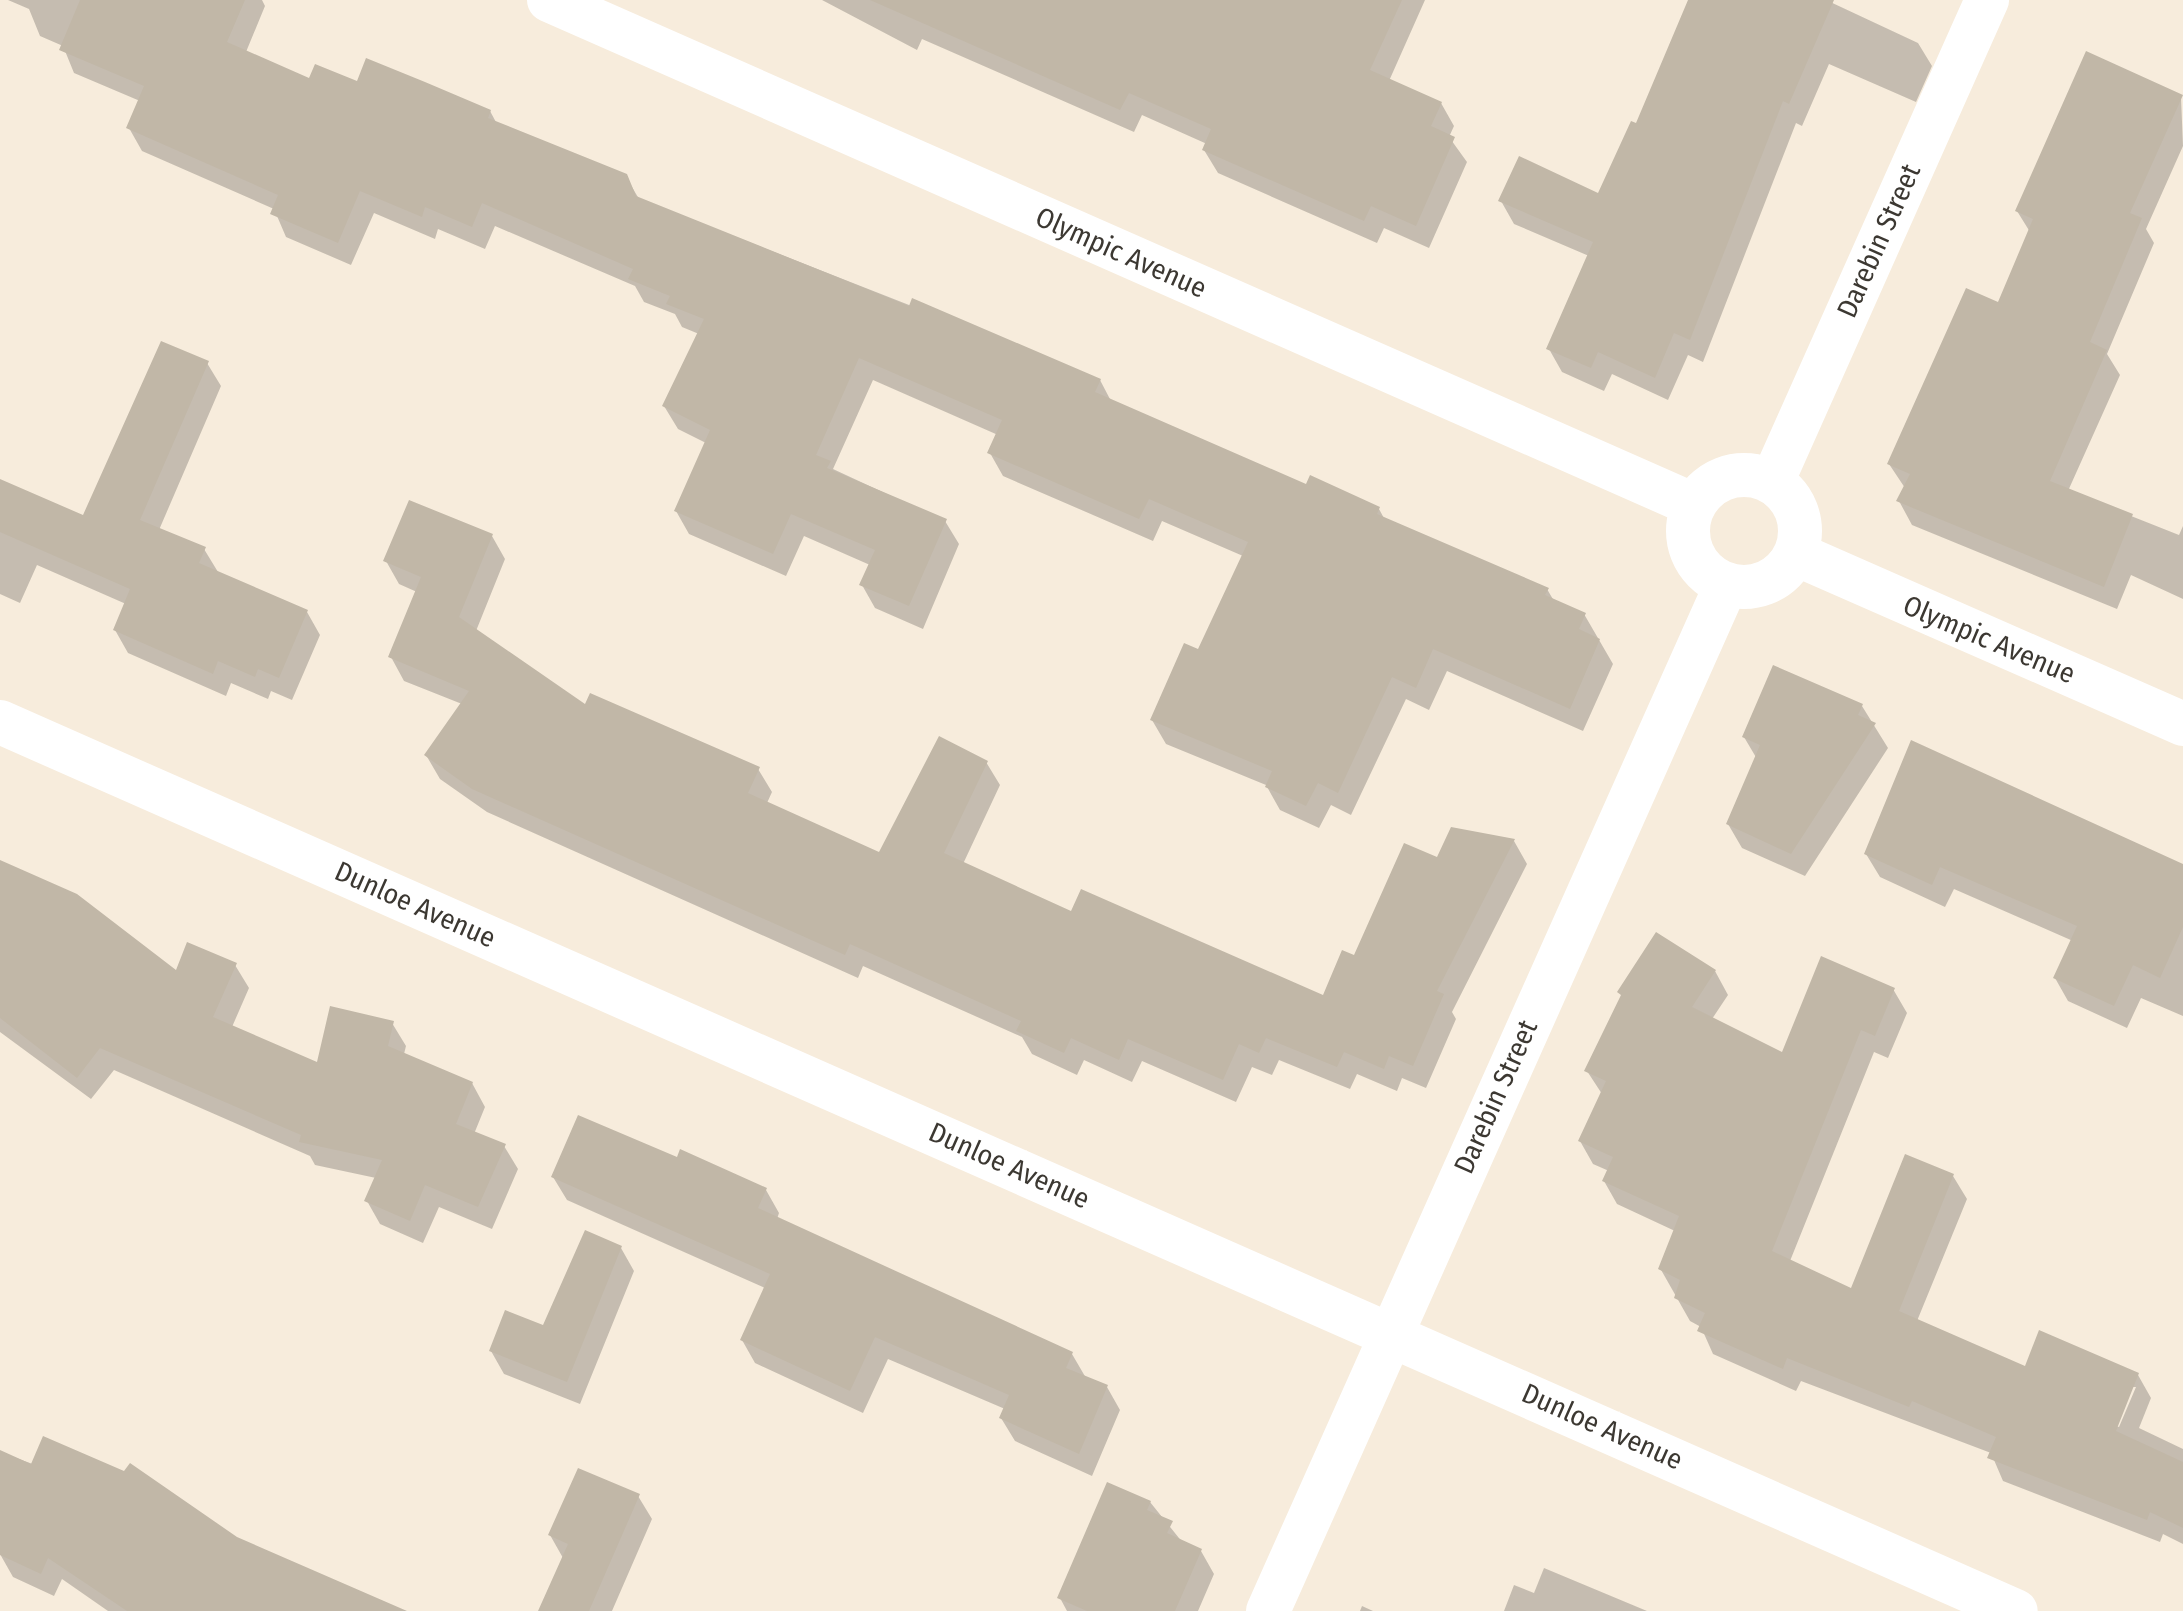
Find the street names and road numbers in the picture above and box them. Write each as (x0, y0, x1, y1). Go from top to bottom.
street label: Darebin Street (1830, 159, 1928, 323)
street label: Olympic Avenue (1030, 200, 1212, 306)
street label: Olympic Avenue (1898, 589, 2080, 691)
street label: Dunloe Avenue (330, 855, 500, 955)
street label: Darebin Street (1447, 1015, 1545, 1179)
street label: Dunloe Avenue (924, 1116, 1094, 1216)
street label: Dunloe Avenue (1517, 1377, 1687, 1477)

